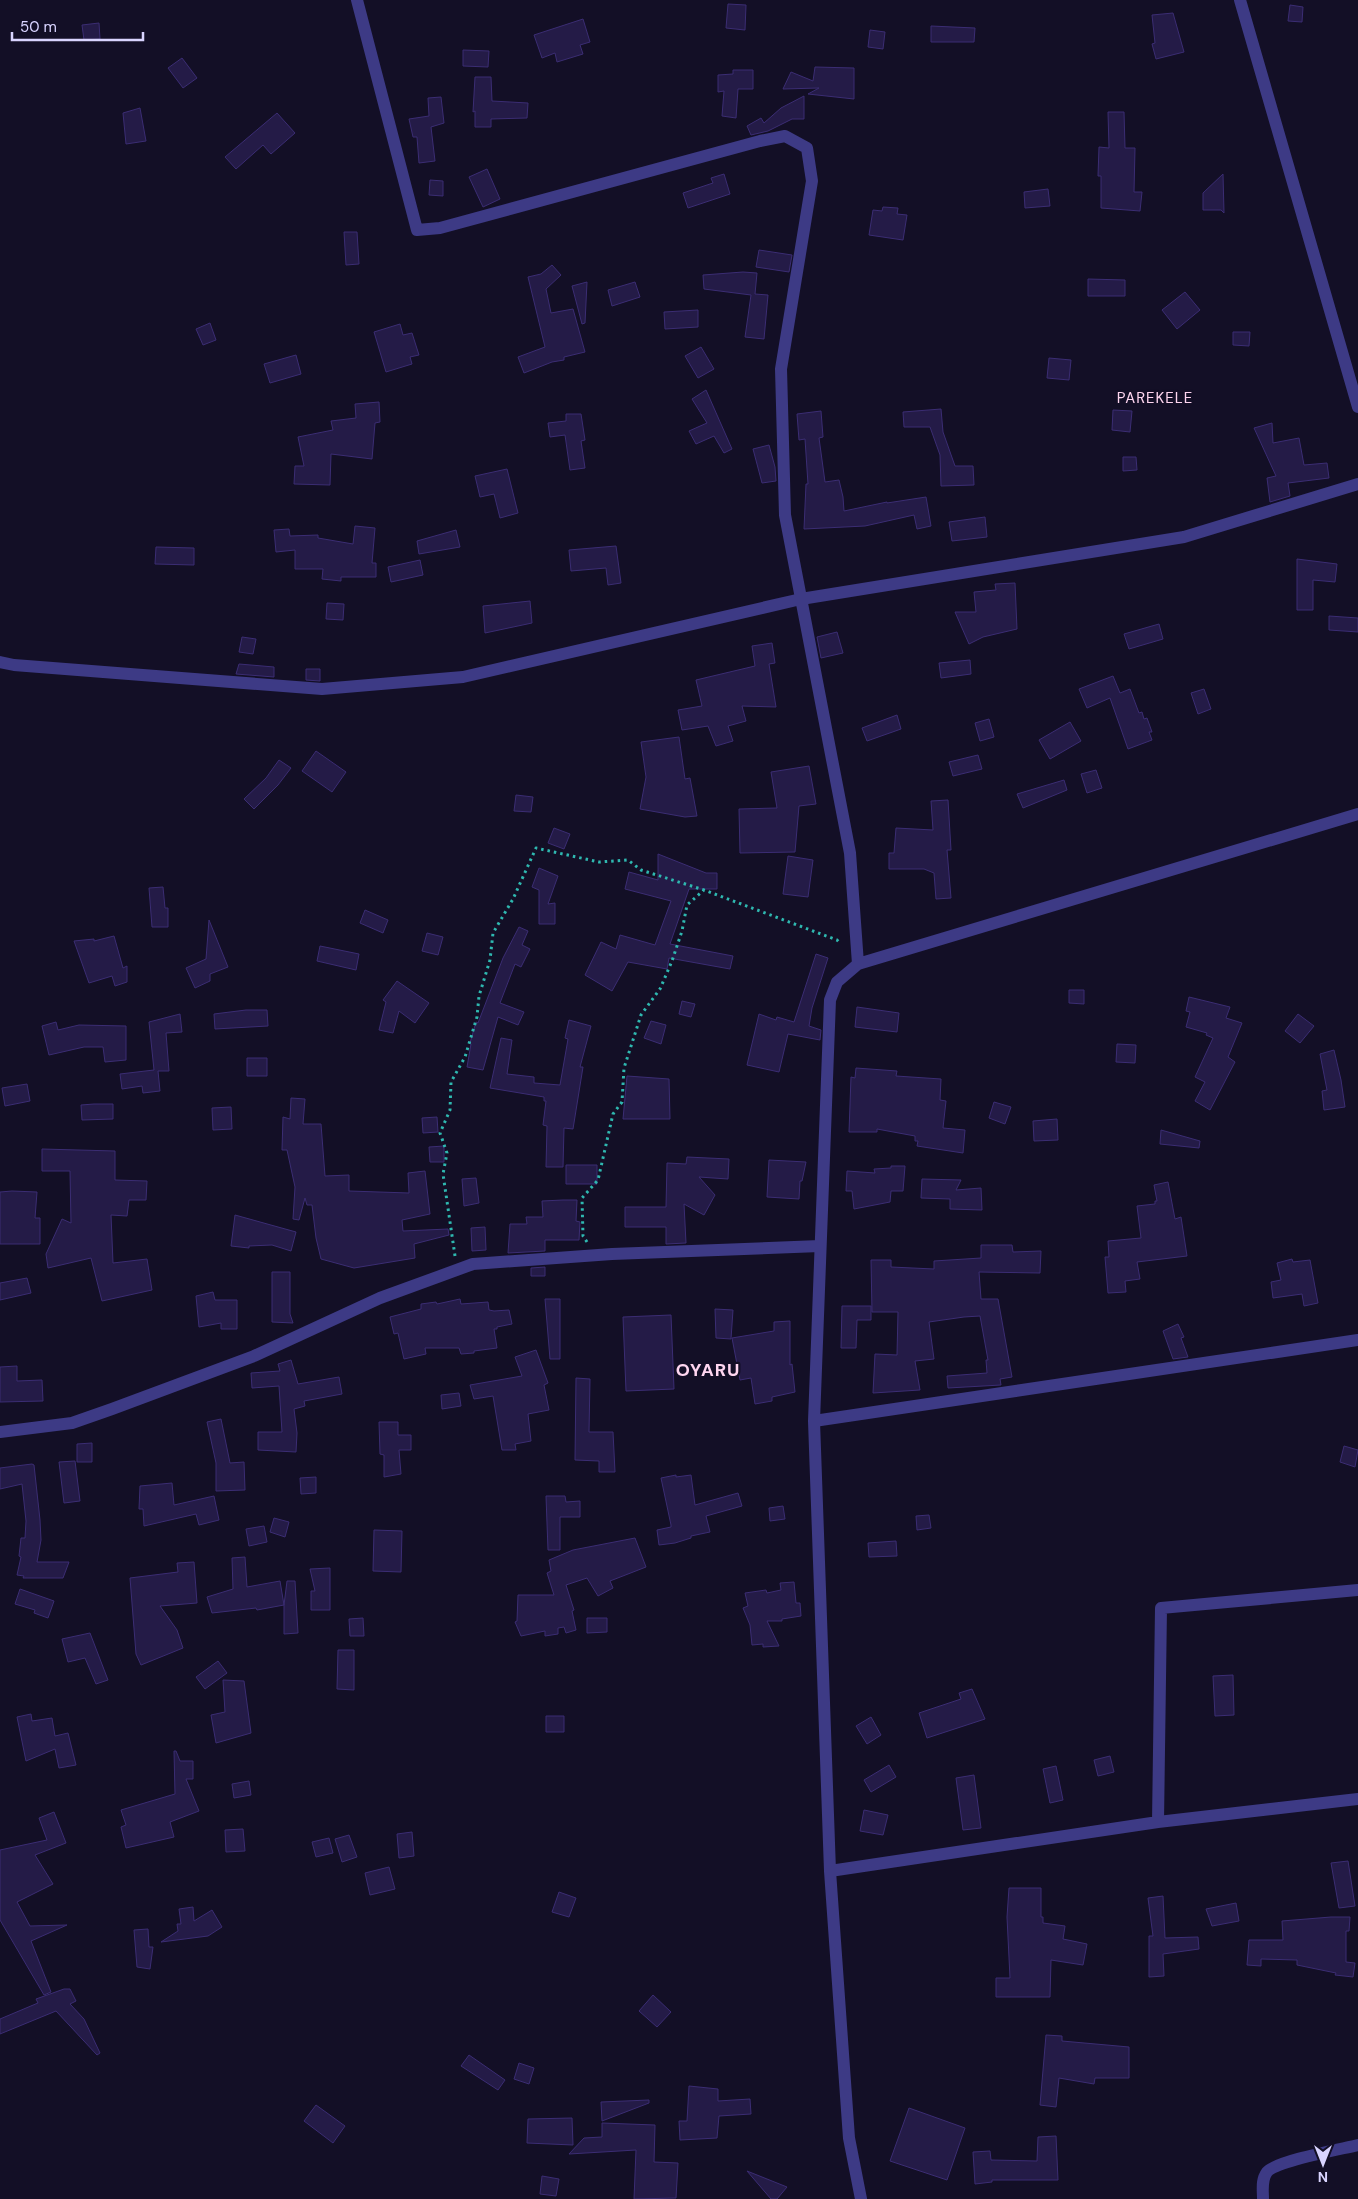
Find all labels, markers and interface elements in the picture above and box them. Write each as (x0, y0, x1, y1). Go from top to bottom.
scale bar (12, 10, 144, 42)
text: 50 m (20, 17, 57, 37)
district label: PAREKELE (1117, 388, 1193, 408)
district label: OYARU (676, 1358, 740, 1382)
north arrow (1298, 2139, 1348, 2189)
text: N (1318, 2168, 1328, 2186)

